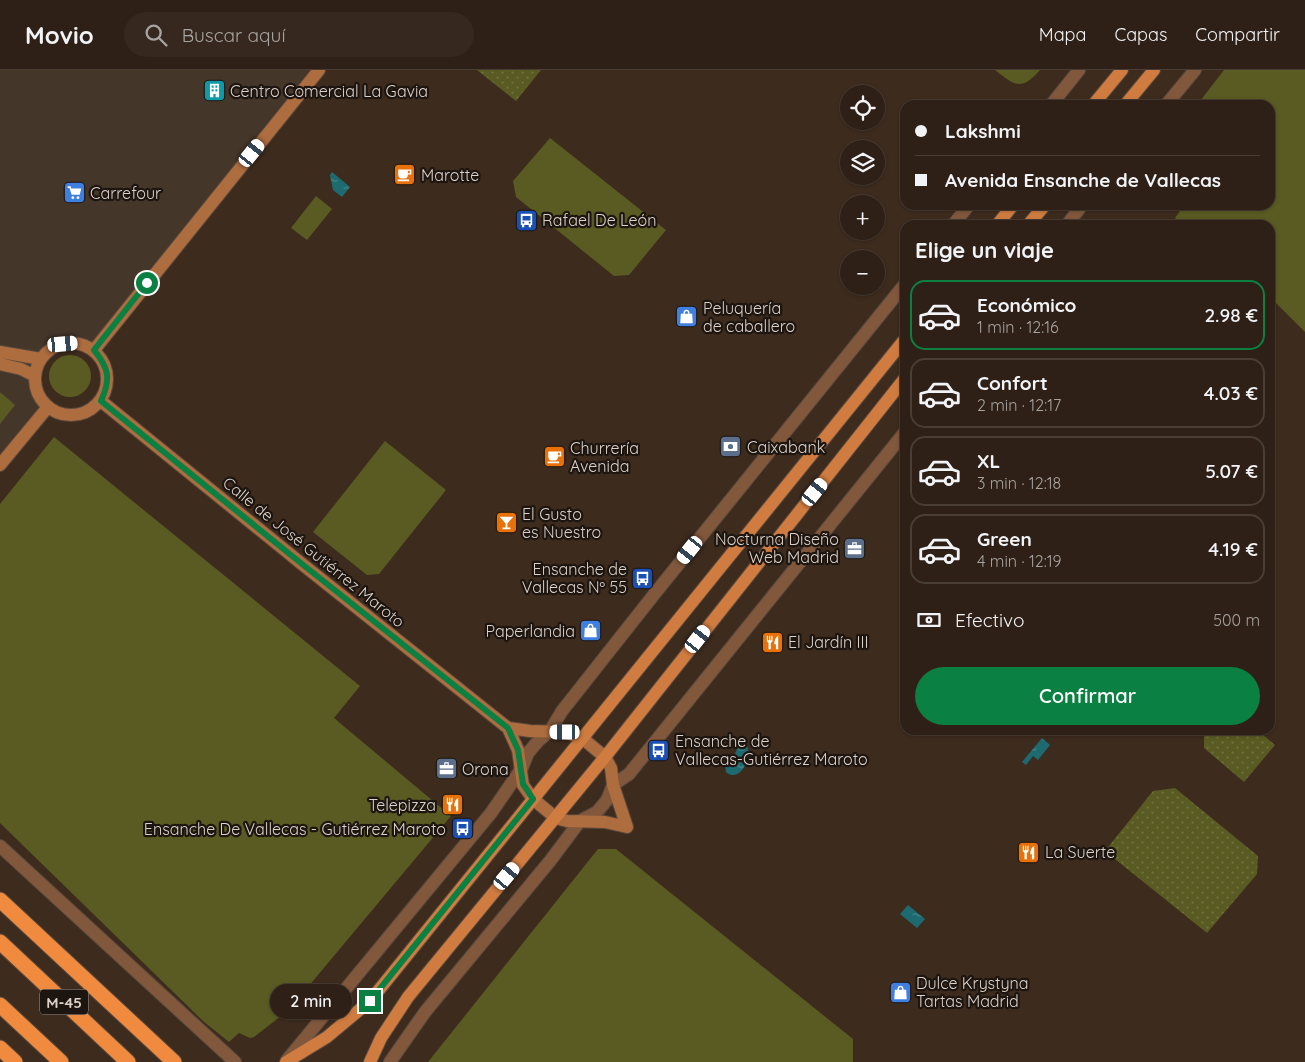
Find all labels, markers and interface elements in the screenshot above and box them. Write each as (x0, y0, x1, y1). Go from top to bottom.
search box (124, 12, 474, 57)
text: Movio (25, 20, 94, 50)
icon: search (142, 21, 170, 49)
text: Buscar aquí (182, 23, 286, 47)
text: Mapa (1039, 23, 1086, 46)
text: Capas (1114, 23, 1167, 46)
text: Compartir (1195, 23, 1280, 46)
building icon: Centro Comercial La Gavia (202, 79, 226, 103)
place label: Centro Comercial La Gavia (230, 81, 428, 101)
map controls (840, 85, 885, 295)
button: locate (840, 85, 885, 130)
text: Lakshmi (945, 119, 1021, 143)
car (236, 137, 267, 169)
button: layers (840, 140, 885, 185)
cafe icon: Marotte (393, 163, 417, 187)
place label: Marotte (421, 165, 479, 185)
text: Avenida Ensanche de Vallecas (945, 168, 1221, 192)
supermarket icon: Carrefour (62, 181, 86, 205)
place label: Carrefour (90, 183, 161, 203)
button: + (840, 195, 885, 240)
bus stop icon: Rafael De León (514, 208, 538, 232)
place label: Rafael De León (542, 210, 657, 230)
text: Elige un viaje (915, 236, 1054, 264)
button: − (840, 250, 885, 295)
route start (136, 272, 158, 294)
icon: car (917, 293, 962, 338)
text: Económico (977, 293, 1076, 317)
place label: Peluquería de caballero (703, 298, 795, 336)
text: 2.98 € (1204, 303, 1258, 327)
shop icon: Peluquería de caballero (675, 305, 699, 329)
text: 1 min · 12:16 (977, 317, 1059, 337)
car (47, 335, 78, 353)
icon: car (917, 371, 962, 416)
text: Confort (977, 371, 1048, 395)
text: 4.03 € (1204, 381, 1258, 405)
text: 2 min · 12:17 (977, 395, 1061, 415)
bank icon: Caixabank (719, 435, 743, 459)
place label: Caixabank (747, 437, 825, 457)
place label: Churrería Avenida (570, 438, 639, 476)
cafe icon: Churrería Avenida (542, 445, 566, 469)
icon: car (917, 449, 962, 494)
text: XL (977, 449, 1000, 473)
text: 5.07 € (1205, 459, 1258, 483)
street label: Calle de José Gutiérrez Maroto (219, 472, 409, 632)
text: 3 min · 12:18 (977, 473, 1061, 493)
car (799, 476, 830, 508)
place label: El Gusto es Nuestro (522, 504, 601, 542)
bar icon: El Gusto es Nuestro (494, 511, 518, 535)
icon: car (917, 527, 962, 572)
text: Green (977, 527, 1032, 551)
place label: Nocturna Diseño Web Madrid (715, 529, 839, 567)
car (674, 534, 705, 566)
office icon: Nocturna Diseño Web Madrid (843, 536, 867, 560)
text: 4.19 € (1208, 537, 1258, 561)
text: 4 min · 12:19 (977, 551, 1062, 571)
place label: Ensanche de Vallecas Nº 55 (522, 559, 627, 597)
bus stop icon: Ensanche de Vallecas Nº 55 (631, 566, 655, 590)
icon: cash (915, 606, 943, 634)
text: Efectivo (955, 608, 1024, 632)
text: 500 m (1213, 610, 1260, 630)
shop icon: Paperlandia (579, 619, 603, 643)
place label: Paperlandia (486, 621, 575, 641)
car (682, 623, 713, 655)
restaurant icon: El Jardín III (760, 630, 784, 654)
place label: El Jardín III (788, 632, 869, 652)
button: Confirmar (915, 667, 1260, 725)
car (550, 725, 580, 740)
place label: Ensanche de Vallecas-Gutiérrez Maroto (675, 731, 868, 769)
bus stop icon: Ensanche de Vallecas-Gutiérrez Maroto (647, 738, 671, 762)
office icon: Orona (434, 757, 458, 781)
place label: Orona (462, 759, 509, 779)
restaurant icon: Telepizza (440, 793, 464, 817)
place label: Telepizza (369, 795, 436, 815)
bus stop icon: Ensanche De Vallecas - Gutiérrez Maroto (450, 817, 474, 841)
place label: Ensanche De Vallecas - Gutiérrez Maroto (144, 819, 446, 839)
restaurant icon: La Suerte (1017, 840, 1041, 864)
place label: La Suerte (1045, 842, 1115, 862)
car (491, 860, 522, 892)
place label: Dulce Krystyna Tartas Madrid (916, 973, 1029, 1011)
shop icon: Dulce Krystyna Tartas Madrid (888, 980, 912, 1004)
callout: 2 min (270, 984, 352, 1018)
road number: M-45 (40, 990, 88, 1014)
route end (359, 990, 381, 1012)
text: 2 min (290, 991, 332, 1011)

